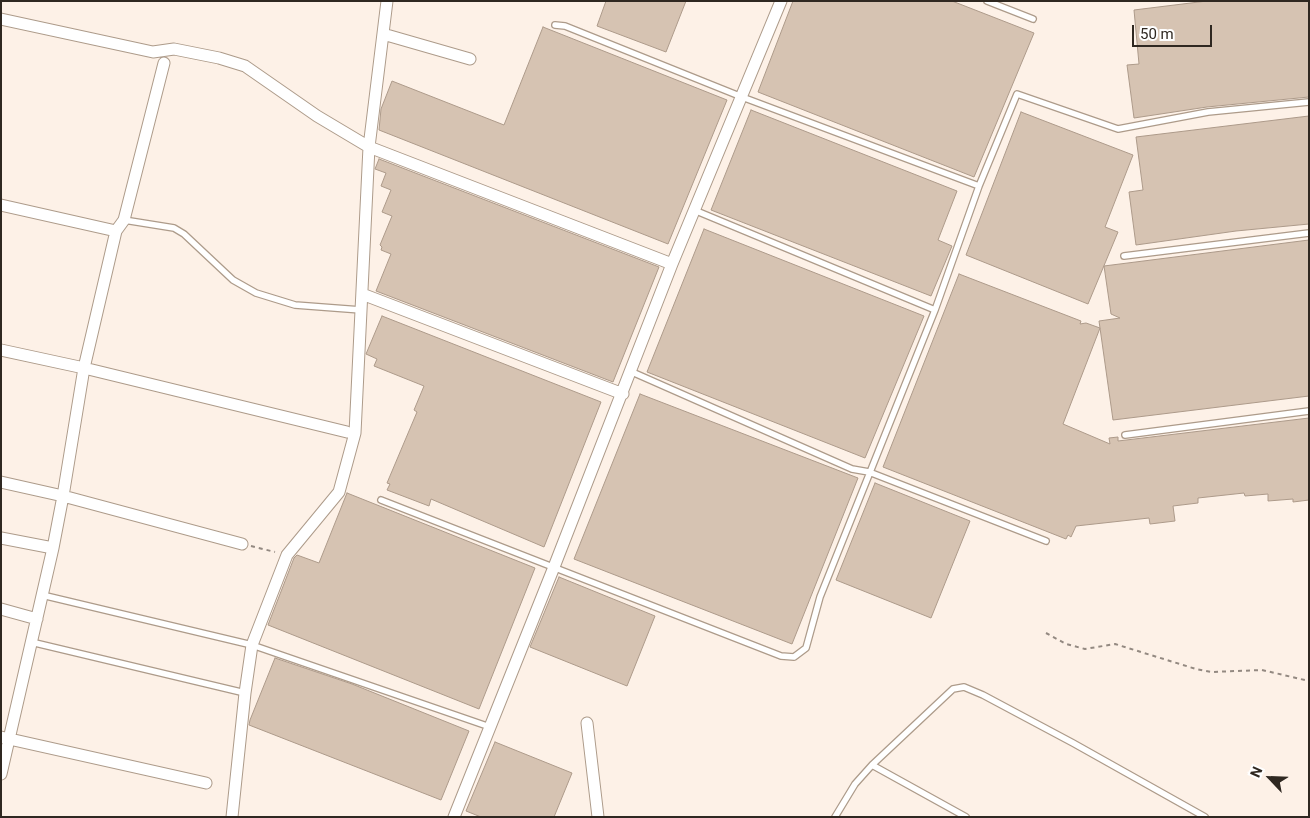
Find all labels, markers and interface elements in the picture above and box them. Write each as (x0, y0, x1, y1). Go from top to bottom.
scale bar (1135, 15, 1215, 47)
text: 50 m (1140, 25, 1174, 43)
north arrow (1245, 753, 1295, 803)
text: N (1247, 764, 1266, 780)

